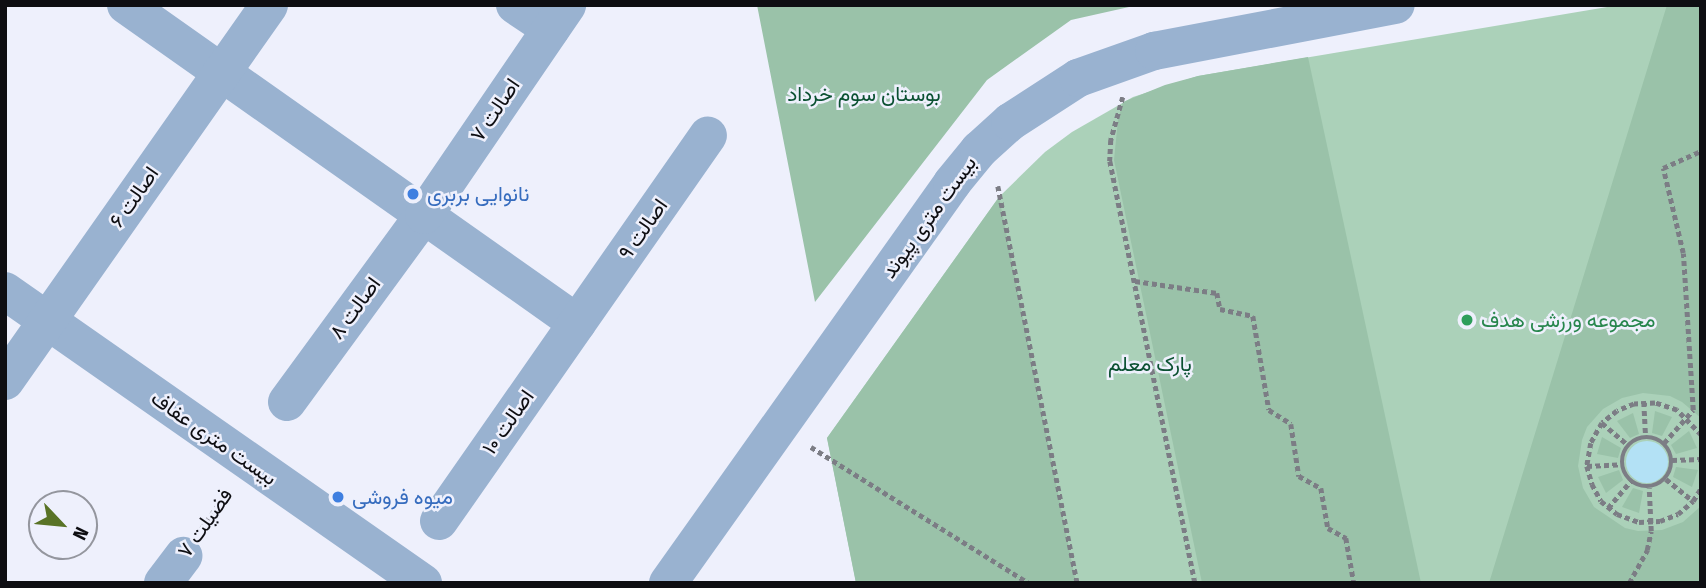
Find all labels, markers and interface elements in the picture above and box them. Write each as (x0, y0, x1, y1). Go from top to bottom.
street label: اصالت ۷ (465, 74, 525, 146)
park label: بوستان سوم خرداد (787, 81, 941, 107)
street label: بیست متری پیوند (876, 151, 982, 283)
street label: اصالت ۶ (104, 162, 164, 232)
place label: نانوایی بربری (427, 181, 530, 207)
marker: نانوایی بربری (405, 186, 421, 202)
street label: اصالت ۹ (613, 194, 673, 264)
street label: اصالت ۸ (324, 272, 386, 344)
place label: مجموعه ورزشی هدف (1481, 307, 1655, 333)
marker: مجموعه ورزشی هدف (1459, 312, 1475, 328)
park label: پارک معلم (1108, 351, 1192, 377)
street label: بیست متری عفاف (146, 385, 282, 491)
street label: اصالت ۱۰ (477, 385, 539, 459)
street label: فضیلت ۷ (172, 484, 238, 562)
place label: میوه فروشی (352, 484, 453, 510)
marker: میوه فروشی (330, 489, 346, 505)
north arrow (28, 490, 98, 560)
text: N (68, 523, 93, 544)

